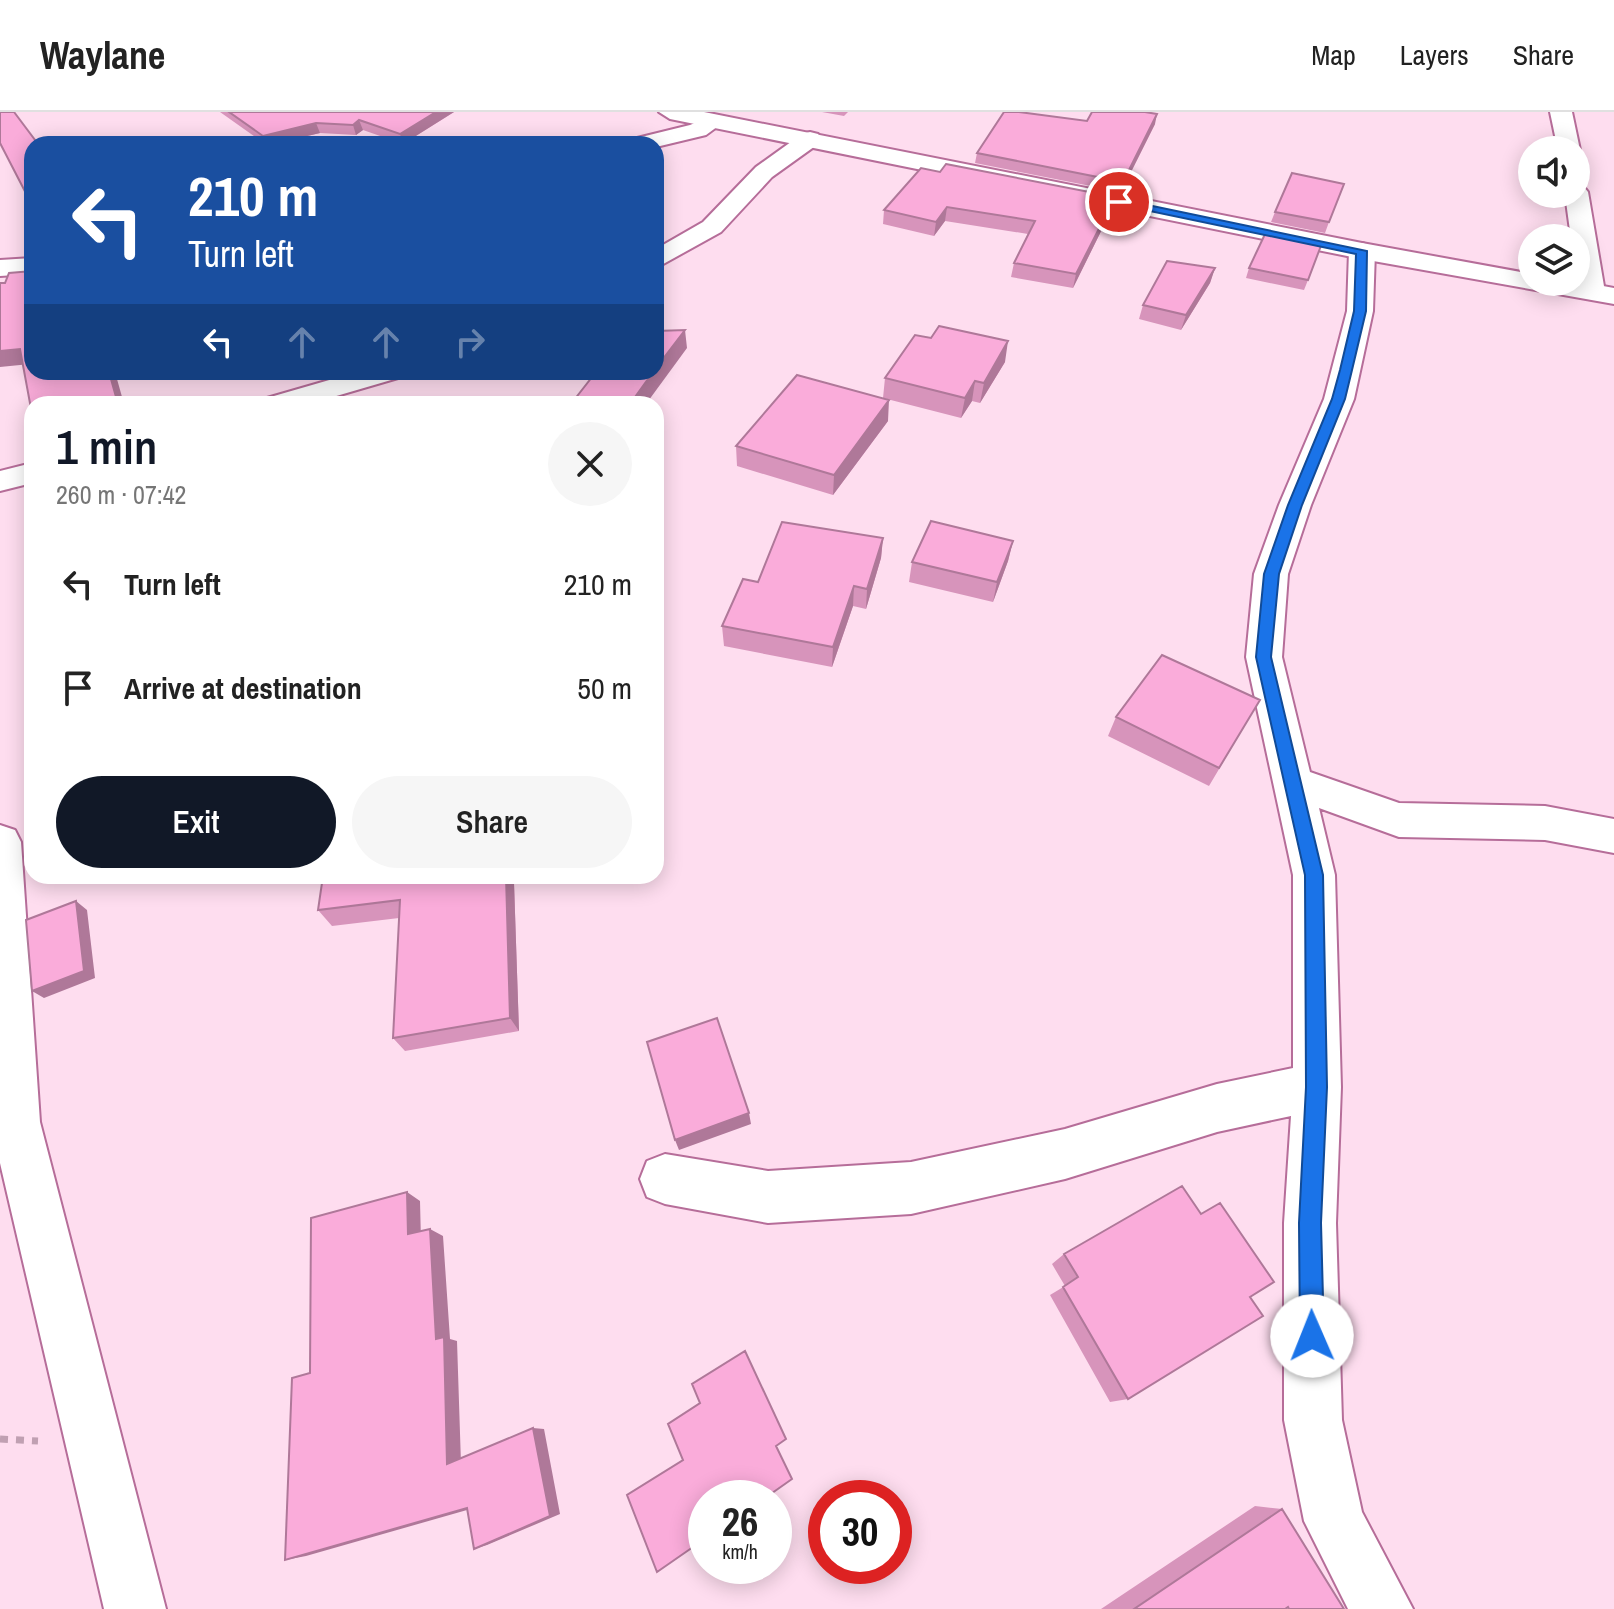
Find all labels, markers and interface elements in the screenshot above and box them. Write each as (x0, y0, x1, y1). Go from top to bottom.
text: Waylane (40, 30, 165, 81)
text: Map (1311, 36, 1356, 74)
text: Layers (1400, 36, 1469, 74)
text: Share (1513, 36, 1574, 74)
map controls (1518, 136, 1590, 296)
button: sound (1518, 136, 1590, 208)
text: 210 m (188, 158, 318, 233)
icon: left (56, 168, 160, 272)
pin (1085, 168, 1153, 236)
icon: arrive (1097, 180, 1141, 224)
button: layers (1518, 224, 1590, 296)
text: Turn left (188, 230, 294, 278)
icon: left (196, 320, 240, 364)
icon: ahead (280, 320, 324, 364)
icon: ahead (364, 320, 408, 364)
icon: right (448, 320, 492, 364)
text: 1 min (56, 414, 157, 479)
button: close (548, 422, 632, 506)
text: 260 m · 07:42 (56, 477, 186, 512)
icon: left (56, 562, 100, 606)
text: Turn left (124, 564, 221, 604)
text: 210 m (564, 564, 632, 604)
icon: arrive (56, 666, 100, 710)
text: Arrive at destination (124, 668, 362, 708)
text: 50 m (577, 668, 632, 708)
button: Exit (56, 776, 336, 868)
button: Share (352, 776, 632, 868)
position arrow (1270, 1294, 1354, 1378)
speed limit sign: 30 (808, 1480, 912, 1584)
text: 26 (722, 1495, 758, 1548)
text: km/h (722, 1538, 758, 1565)

